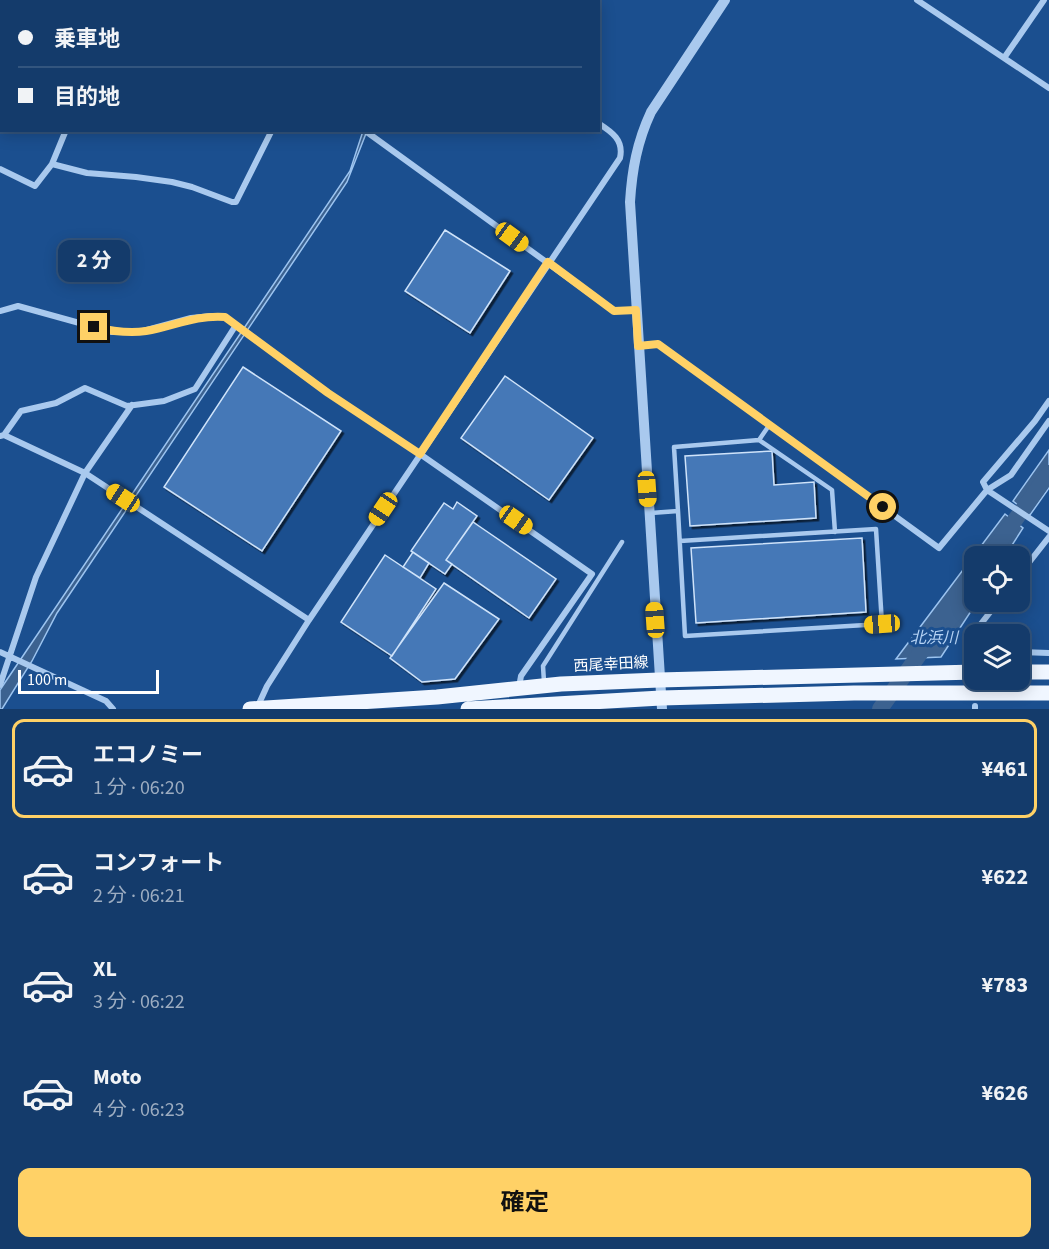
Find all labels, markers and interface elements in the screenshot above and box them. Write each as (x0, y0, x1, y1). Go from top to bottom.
text: 乗車地 (54, 23, 120, 55)
text: 目的地 (54, 81, 120, 113)
car (492, 219, 532, 255)
callout: 2 分 (58, 240, 130, 282)
text: 2 分 (77, 247, 111, 275)
route end (80, 313, 107, 340)
car (637, 470, 657, 508)
car (103, 481, 143, 515)
car (365, 489, 401, 529)
route start (869, 493, 896, 520)
car (496, 502, 536, 538)
map controls (964, 546, 1030, 690)
button: locate (964, 546, 1030, 612)
car (645, 601, 665, 639)
car (863, 614, 901, 634)
button: layers (964, 624, 1030, 690)
water label: 北浜川 (910, 627, 960, 649)
street label: 西尾幸田線 (573, 652, 649, 677)
scale bar (18, 667, 159, 694)
text: 100 m (27, 669, 67, 691)
text: エコノミー (93, 739, 203, 771)
icon: car (21, 742, 75, 796)
text: ¥461 (982, 753, 1028, 785)
text: 1 分 · 06:20 (93, 774, 185, 802)
text: コンフォート (93, 847, 224, 879)
icon: car (21, 850, 75, 904)
text: ¥622 (982, 861, 1028, 893)
text: 2 分 · 06:21 (93, 882, 185, 910)
text: XL (93, 953, 117, 985)
icon: car (21, 958, 75, 1012)
text: ¥783 (982, 969, 1028, 1001)
text: 3 分 · 06:22 (93, 988, 185, 1016)
text: Moto (93, 1061, 142, 1093)
icon: car (21, 1066, 75, 1120)
text: ¥626 (982, 1077, 1028, 1109)
text: 4 分 · 06:23 (93, 1096, 185, 1124)
button: 確定 (18, 1168, 1031, 1237)

